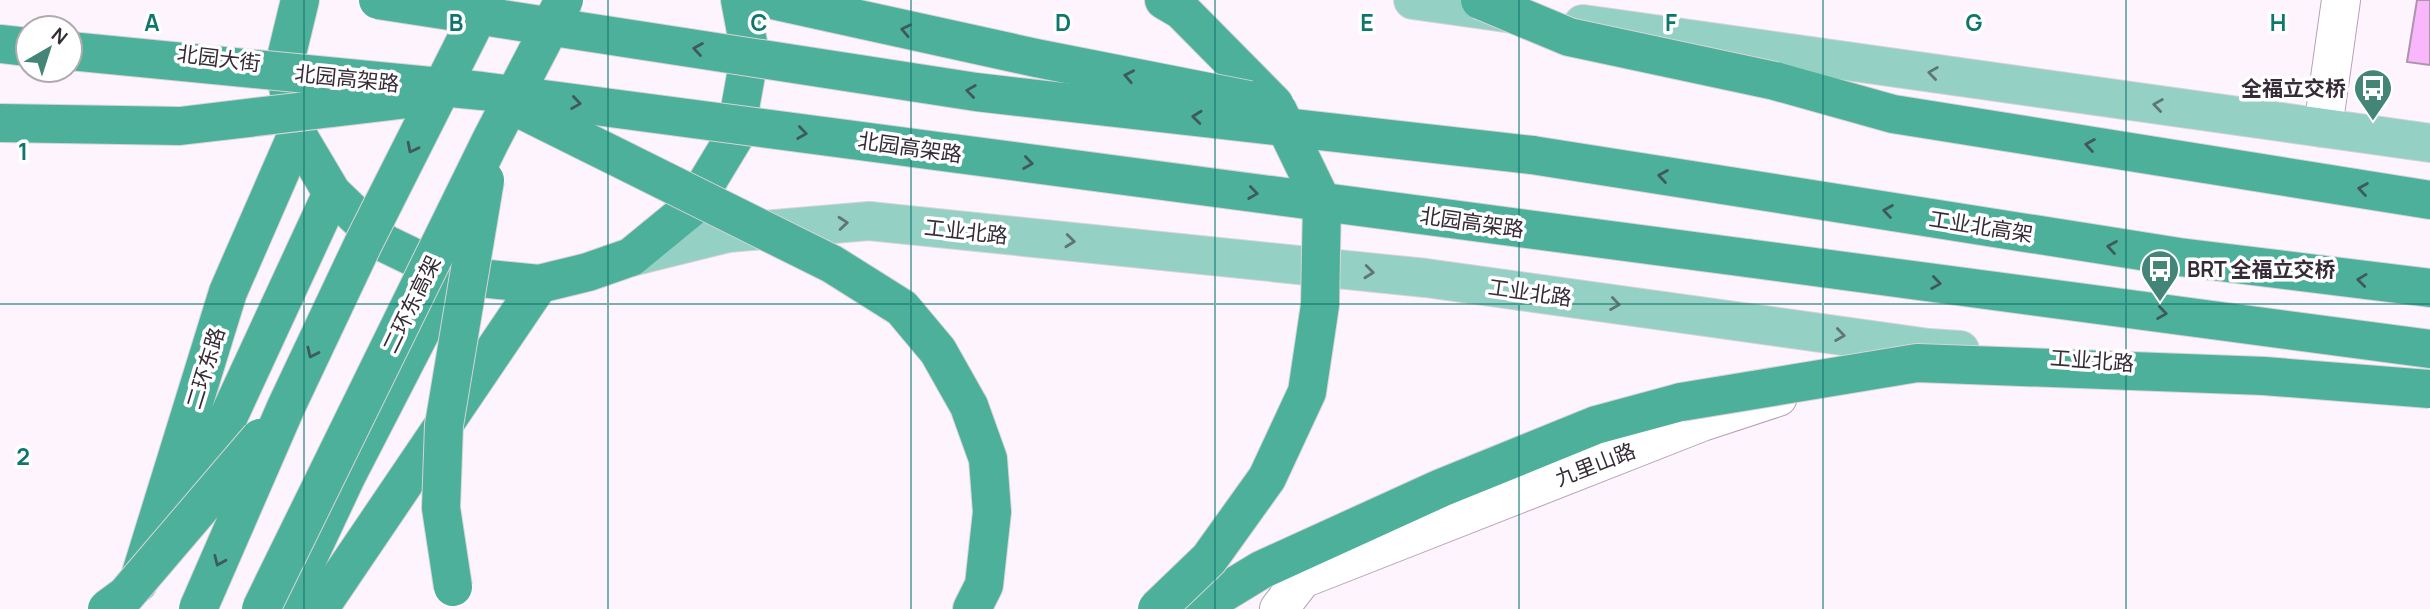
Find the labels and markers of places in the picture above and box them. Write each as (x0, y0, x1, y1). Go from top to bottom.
bus stop icon: 全福立交桥 (2352, 67, 2394, 122)
place label: 全福立交桥 (2241, 74, 2346, 102)
bus stop icon: BRT 全福立交桥 (2139, 248, 2181, 303)
place label: BRT 全福立交桥 (2187, 255, 2335, 283)

